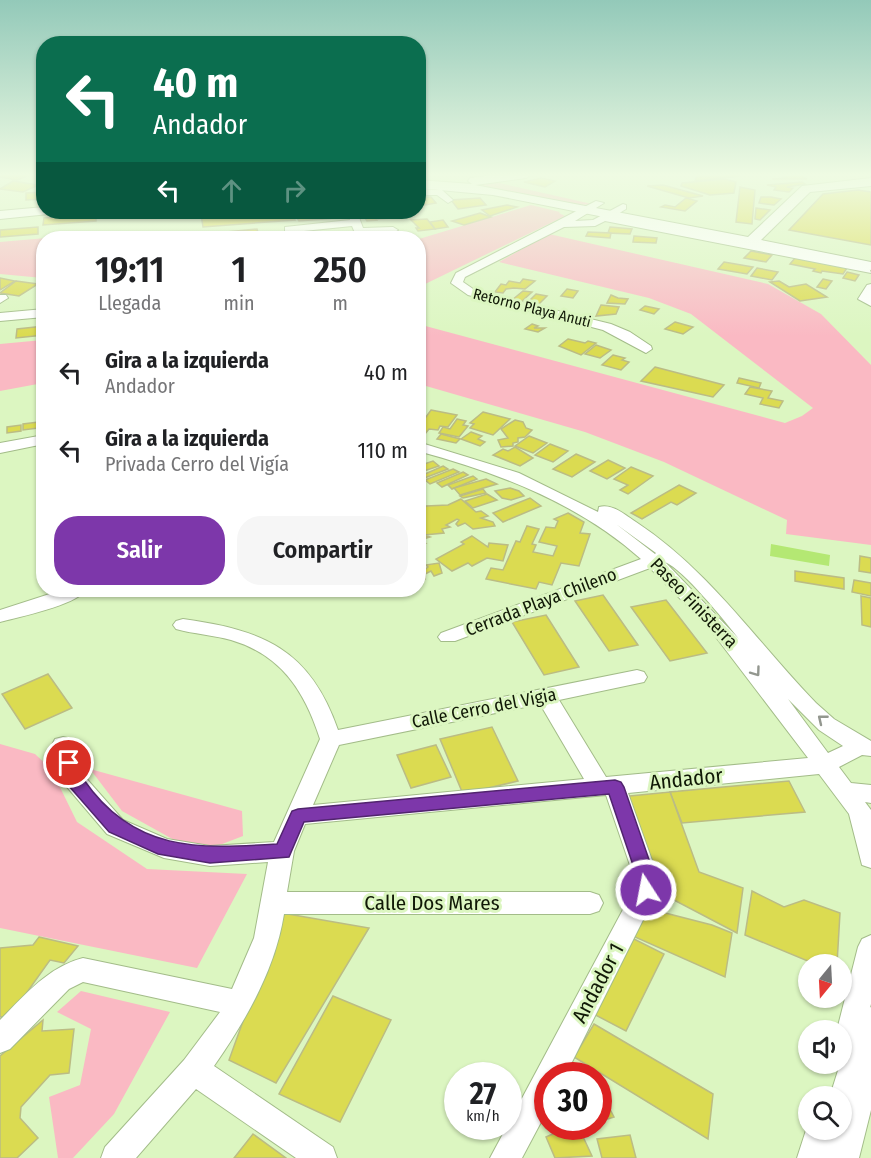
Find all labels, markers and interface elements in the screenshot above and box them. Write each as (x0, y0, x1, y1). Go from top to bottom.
text: 40 m (153, 58, 238, 108)
icon: left (54, 60, 132, 138)
text: Andador (153, 109, 247, 141)
icon: left (152, 174, 185, 207)
icon: ahead (215, 174, 248, 207)
icon: right (278, 174, 311, 207)
text: 19:11 (95, 248, 165, 292)
text: 1 (232, 248, 247, 292)
text: 250 (314, 248, 367, 292)
street label: Retorno Playa Anuti (471, 285, 593, 331)
text: Llegada (98, 291, 161, 315)
text: min (224, 291, 255, 315)
text: m (333, 291, 348, 315)
text: Gira a la izquierda (105, 347, 269, 374)
icon: left (54, 356, 87, 389)
text: 40 m (364, 359, 408, 386)
text: Andador (105, 374, 175, 398)
text: Gira a la izquierda (105, 425, 269, 452)
icon: left (54, 434, 87, 467)
text: 110 m (358, 437, 408, 464)
text: Privada Cerro del Vigía (105, 452, 289, 476)
button: Salir (54, 516, 225, 585)
button: Compartir (237, 516, 408, 585)
street label: Paseo Finisterra (646, 554, 742, 653)
street label: Cerrada Playa Chileno (462, 563, 620, 641)
one-way arrow (749, 665, 760, 676)
street label: Calle Cerro del Vigia (410, 683, 558, 733)
one-way arrow (817, 715, 828, 726)
pin (43, 737, 94, 788)
icon: arrive (52, 746, 85, 779)
street label: Andador (648, 762, 724, 796)
position arrow (614, 858, 678, 922)
street label: Calle Dos Mares (364, 890, 500, 916)
street label: Andador 1 (566, 939, 630, 1027)
north arrow (798, 954, 852, 1008)
map controls (798, 954, 852, 1140)
button: sound (798, 1020, 852, 1074)
speed limit sign: 30 (534, 1062, 612, 1140)
text: 27 (470, 1076, 496, 1112)
button: search (798, 1086, 852, 1140)
text: km/h (466, 1107, 500, 1125)

